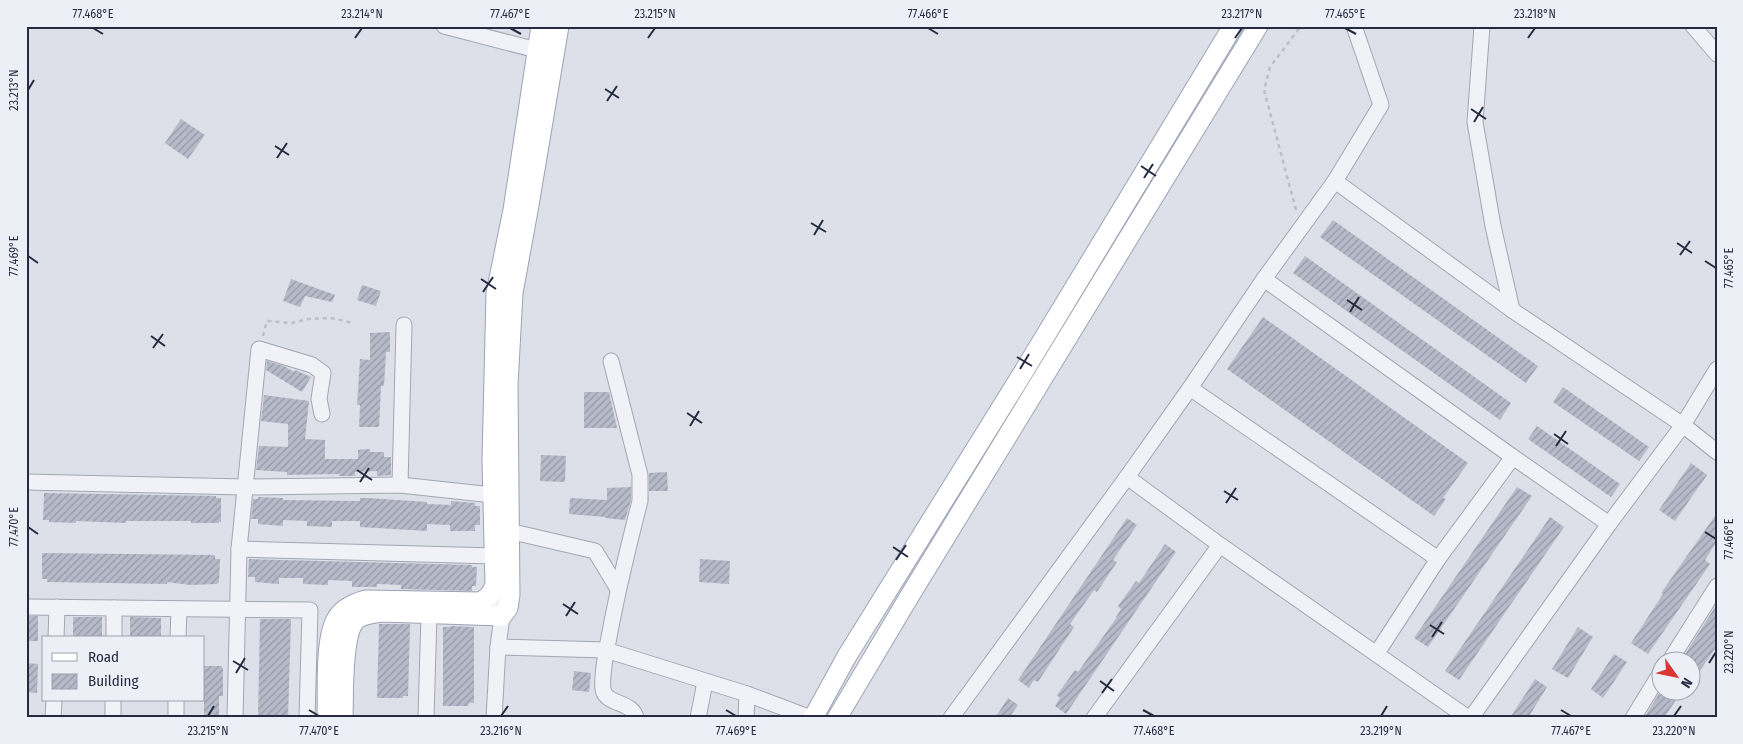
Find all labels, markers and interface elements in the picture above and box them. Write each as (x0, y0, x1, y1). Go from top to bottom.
text: 77.468°E (73, 7, 114, 21)
text: 23.214°N (341, 7, 383, 21)
text: 77.467°E (490, 7, 530, 21)
text: 23.215°N (634, 7, 676, 21)
text: 77.466°E (908, 7, 949, 21)
text: 23.217°N (1222, 7, 1262, 21)
text: 77.465°E (1325, 7, 1365, 21)
text: 23.218°N (1514, 7, 1556, 21)
text: 23.213°N (7, 69, 21, 111)
text: 77.469°E (7, 235, 21, 276)
text: 77.465°E (1722, 248, 1736, 288)
text: 77.470°E (7, 507, 21, 547)
text: 77.466°E (1722, 518, 1736, 559)
text: 23.220°N (1722, 631, 1736, 673)
legend (42, 636, 205, 702)
text: Road (88, 648, 119, 666)
north arrow (1650, 652, 1700, 702)
text: Building (88, 672, 139, 690)
text: N (1677, 675, 1696, 691)
text: 23.215°N (187, 724, 229, 738)
text: 77.470°E (299, 724, 339, 738)
text: 23.216°N (480, 724, 522, 738)
text: 77.469°E (716, 724, 757, 738)
text: 77.468°E (1134, 724, 1175, 738)
text: 23.219°N (1360, 724, 1402, 738)
text: 77.467°E (1551, 724, 1591, 738)
text: 23.220°N (1653, 724, 1695, 738)

